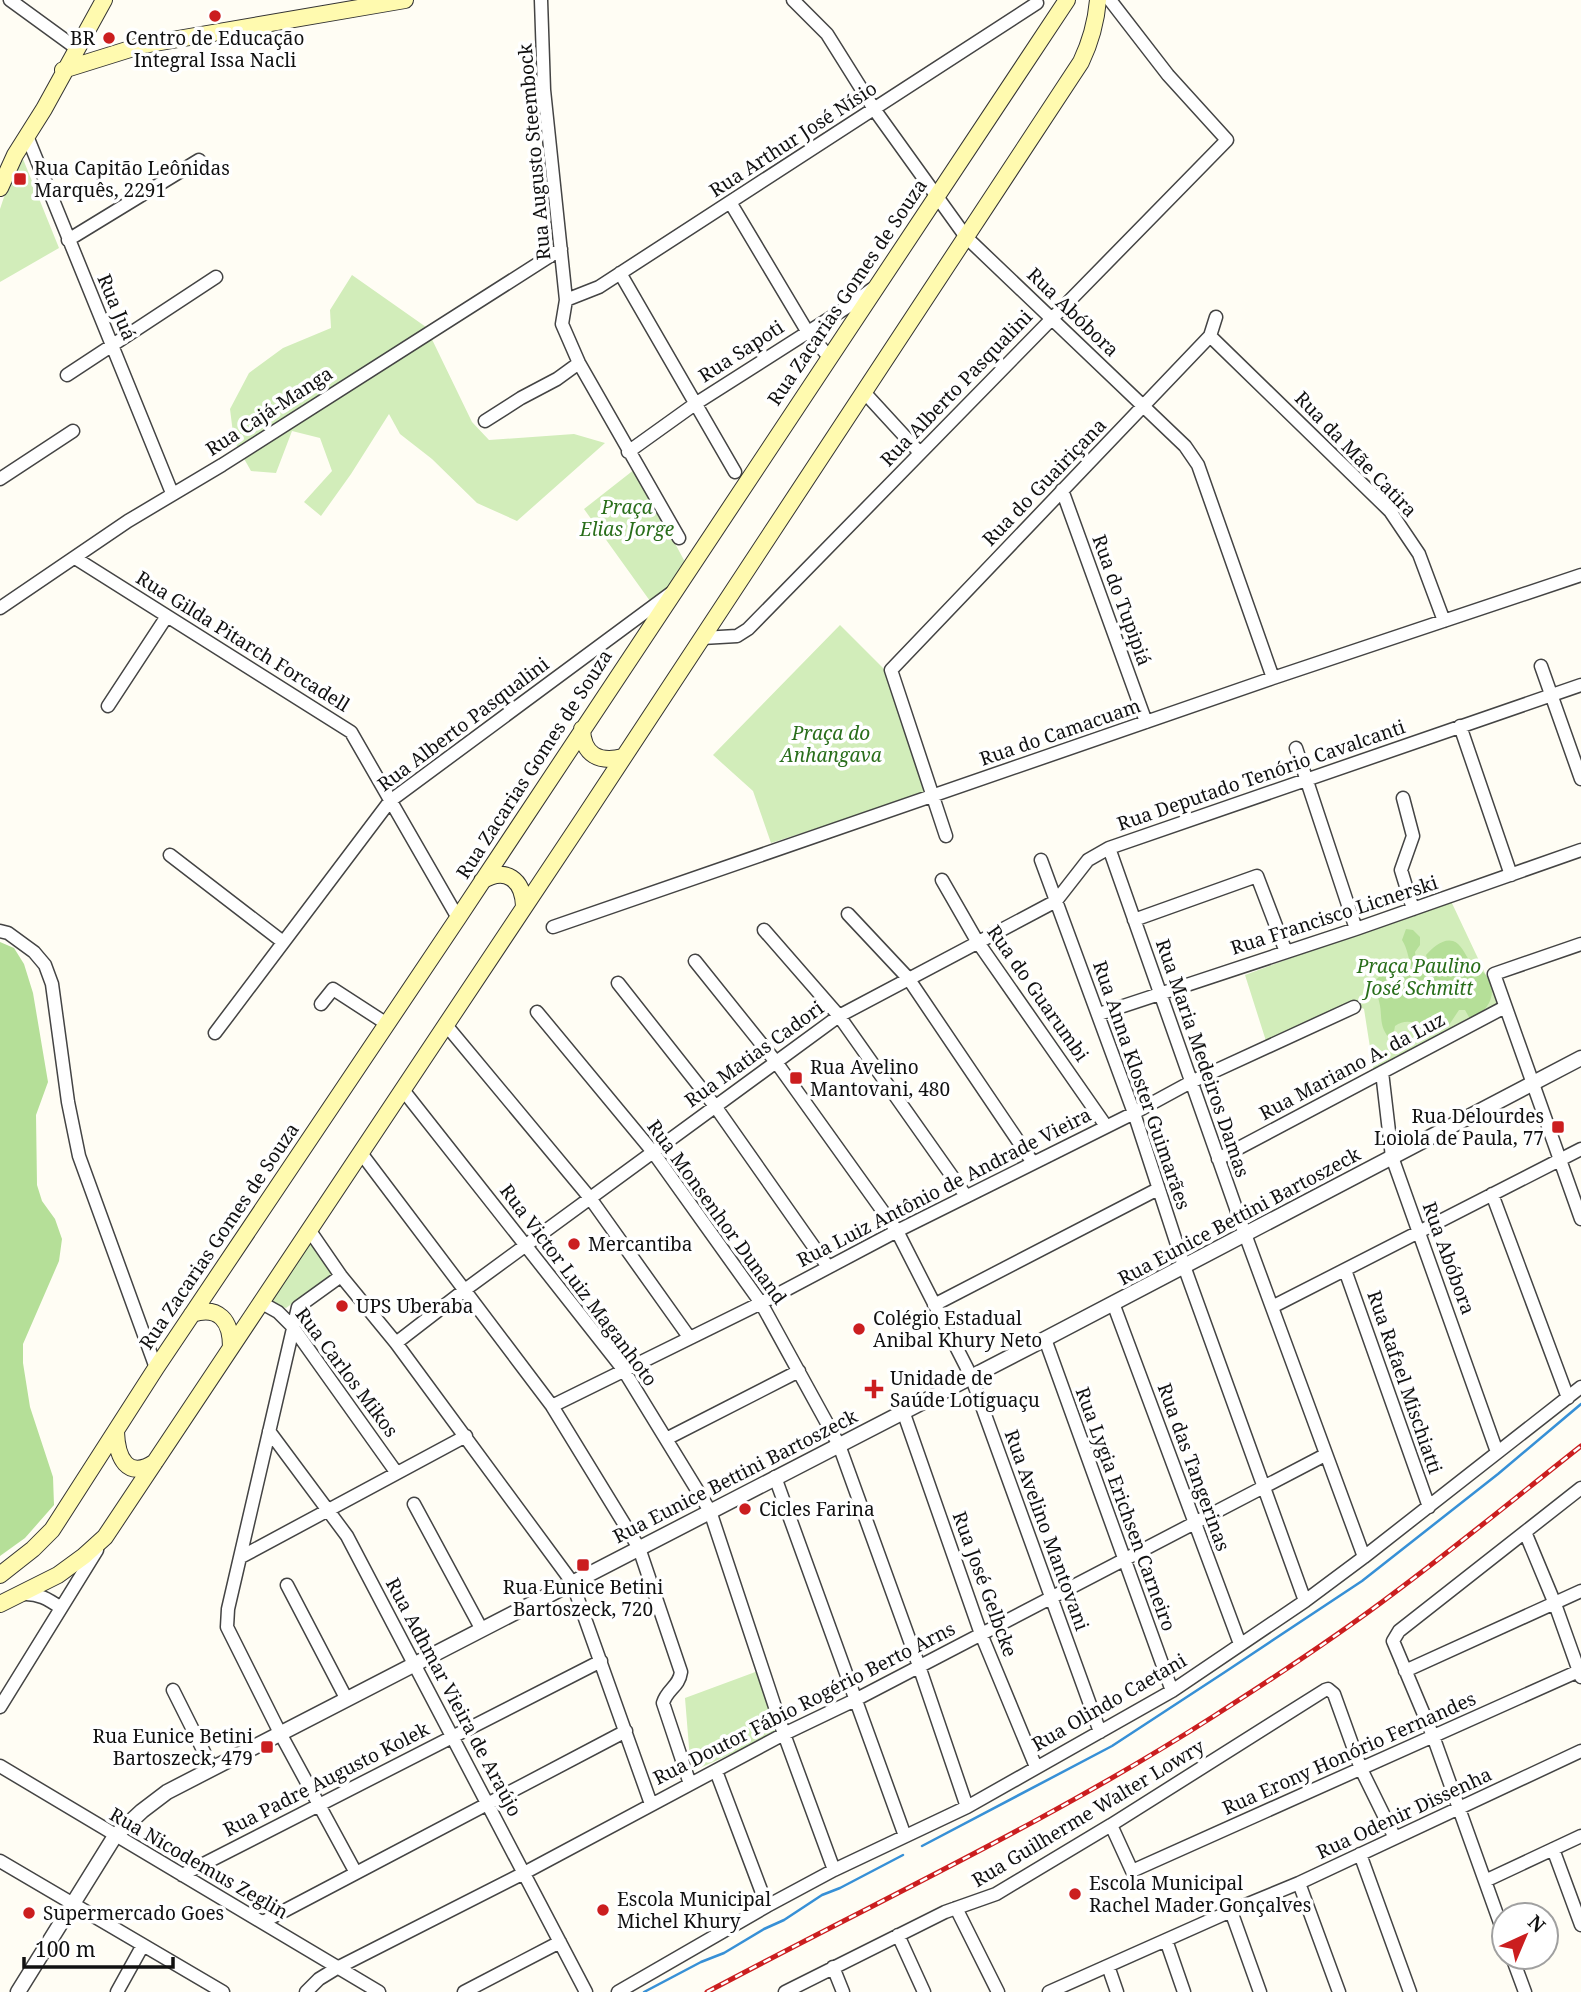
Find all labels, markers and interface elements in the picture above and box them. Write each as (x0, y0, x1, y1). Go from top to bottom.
marker: Centro de Educação Integral Issa Nacli (207, 8, 223, 24)
place label: BR (70, 25, 96, 51)
place label: Centro de Educação Integral Issa Nacli (125, 25, 305, 73)
marker: BR (101, 30, 117, 46)
street label: Rua Augusto Steembock (512, 42, 556, 261)
street label: Rua Arthur José Nísio (704, 75, 882, 203)
place label: Rua Capitão Leônidas Marquês, 2291 (34, 155, 230, 203)
marker: Rua Capitão Leônidas Marquês, 2291 (12, 171, 28, 187)
street label: Rua Zacarias Gomes de Souza (761, 174, 933, 410)
street label: Rua Abóbora (1021, 262, 1125, 362)
street label: Rua Juá (91, 270, 143, 344)
street label: Rua Alberto Pasqualini (874, 304, 1038, 472)
street label: Rua Sapoti (693, 314, 789, 388)
street label: Rua Cajá-Manga (200, 360, 338, 462)
street label: Rua da Mãe Catira (1289, 385, 1423, 523)
street label: Rua do Guairiçana (976, 412, 1112, 552)
park label: Praça Elias Jorge (579, 494, 674, 542)
street label: Rua do Tupipiá (1086, 531, 1158, 669)
street label: Rua Gilda Pitarch Forcadell (131, 564, 355, 718)
street label: Rua Zacarias Gomes de Souza (450, 644, 618, 884)
street label: Rua Alberto Pasqualini (372, 651, 554, 797)
street label: Rua do Camacuam (976, 692, 1144, 772)
street label: Rua Deputado Tenório Cavalcanti (1114, 713, 1408, 837)
park label: Praça do Anhangava (778, 720, 882, 768)
street label: Rua Francisco Licnerski (1227, 869, 1441, 961)
street label: Rua do Guarumbi (981, 920, 1095, 1066)
street label: Rua Maria Medeiros Damas (1150, 935, 1256, 1181)
park label: Praça Paulino José Schmitt (1356, 953, 1481, 1001)
street label: Rua Anna Kloster Guimarães (1087, 957, 1197, 1213)
street label: Rua Matias Cadori (679, 995, 829, 1113)
street label: Rua Mariano A. da Luz (1255, 1006, 1449, 1126)
place label: Rua Avelino Mantovani, 480 (810, 1054, 950, 1102)
marker: Rua Avelino Mantovani, 480 (788, 1070, 804, 1086)
street label: Rua Luiz Antônio de Andrade Vieira (792, 1101, 1096, 1273)
place label: Rua Delourdes Loiola de Paula, 77 (1374, 1103, 1544, 1151)
street label: Rua Monsenhor Dunand (641, 1115, 793, 1310)
street label: Rua Zacarias Gomes de Souza (133, 1118, 305, 1354)
marker: Rua Delourdes Loiola de Paula, 77 (1550, 1119, 1566, 1135)
street label: Rua Eunice Bettini Bartoszeck (1113, 1141, 1365, 1291)
street label: Rua Victor Luiz Maganhoto (494, 1179, 664, 1391)
street label: Rua Abóbora (1417, 1198, 1481, 1318)
place label: Mercantiba (588, 1231, 692, 1257)
marker: Mercantiba (566, 1236, 582, 1252)
street label: Rua Rafael Mischiatti (1361, 1287, 1449, 1477)
place label: UPS Uberaba (356, 1293, 473, 1319)
marker: UPS Uberaba (334, 1298, 350, 1314)
street label: Rua Carlos Mikos (290, 1302, 404, 1442)
place label: Colégio Estadual Anibal Khury Neto (873, 1305, 1042, 1353)
marker: Colégio Estadual Anibal Khury Neto (851, 1321, 867, 1337)
place label: Unidade de Saúde Lotiguaçu (890, 1365, 1040, 1413)
marker: Unidade de Saúde Lotiguaçu (864, 1379, 884, 1399)
street label: Rua das Tangerinas (1152, 1379, 1236, 1555)
street label: Rua Lygia Erichsen Carneiro (1070, 1383, 1182, 1635)
street label: Rua Eunice Bettini Bartoszeck (608, 1403, 862, 1549)
street label: Rua Avelino Mantovani (998, 1426, 1096, 1634)
place label: Cicles Farina (759, 1496, 875, 1522)
marker: Cicles Farina (737, 1501, 753, 1517)
street label: Rua José Gelbcke (947, 1508, 1023, 1660)
marker: Rua Eunice Betini Bartoszeck, 720 (575, 1557, 591, 1573)
street label: Rua Adhmar Vieira de Araújo (380, 1573, 528, 1821)
place label: Rua Eunice Betini Bartoszeck, 720 (503, 1574, 663, 1622)
street label: Rua Doutor Fábio Rogério Berto Arns (649, 1615, 959, 1791)
street label: Rua Olindo Caetani (1027, 1647, 1191, 1757)
street label: Rua Erony Honório Fernandes (1218, 1685, 1480, 1821)
street label: Rua Padre Augusto Kolek (219, 1715, 434, 1842)
place label: Rua Eunice Betini Bartoszeck, 479 (92, 1723, 253, 1771)
street label: Rua Guilherme Walter Lowry (967, 1733, 1209, 1893)
marker: Rua Eunice Betini Bartoszeck, 479 (259, 1739, 275, 1755)
street label: Rua Odenir Dissenha (1312, 1761, 1496, 1865)
street label: Rua Nicodemus Zeglin (105, 1801, 293, 1925)
place label: Escola Municipal Rachel Mader Gonçalves (1089, 1870, 1311, 1918)
place label: Escola Municipal Michel Khury (617, 1886, 771, 1934)
marker: Escola Municipal Rachel Mader Gonçalves (1067, 1886, 1083, 1902)
place label: Supermercado Goes (43, 1900, 224, 1926)
north arrow (1490, 1901, 1560, 1971)
marker: Escola Municipal Michel Khury (595, 1902, 611, 1918)
marker: Supermercado Goes (21, 1905, 37, 1921)
text: N (1522, 1909, 1551, 1938)
scale bar (24, 1926, 173, 1970)
text: 100 m (35, 1935, 96, 1963)

